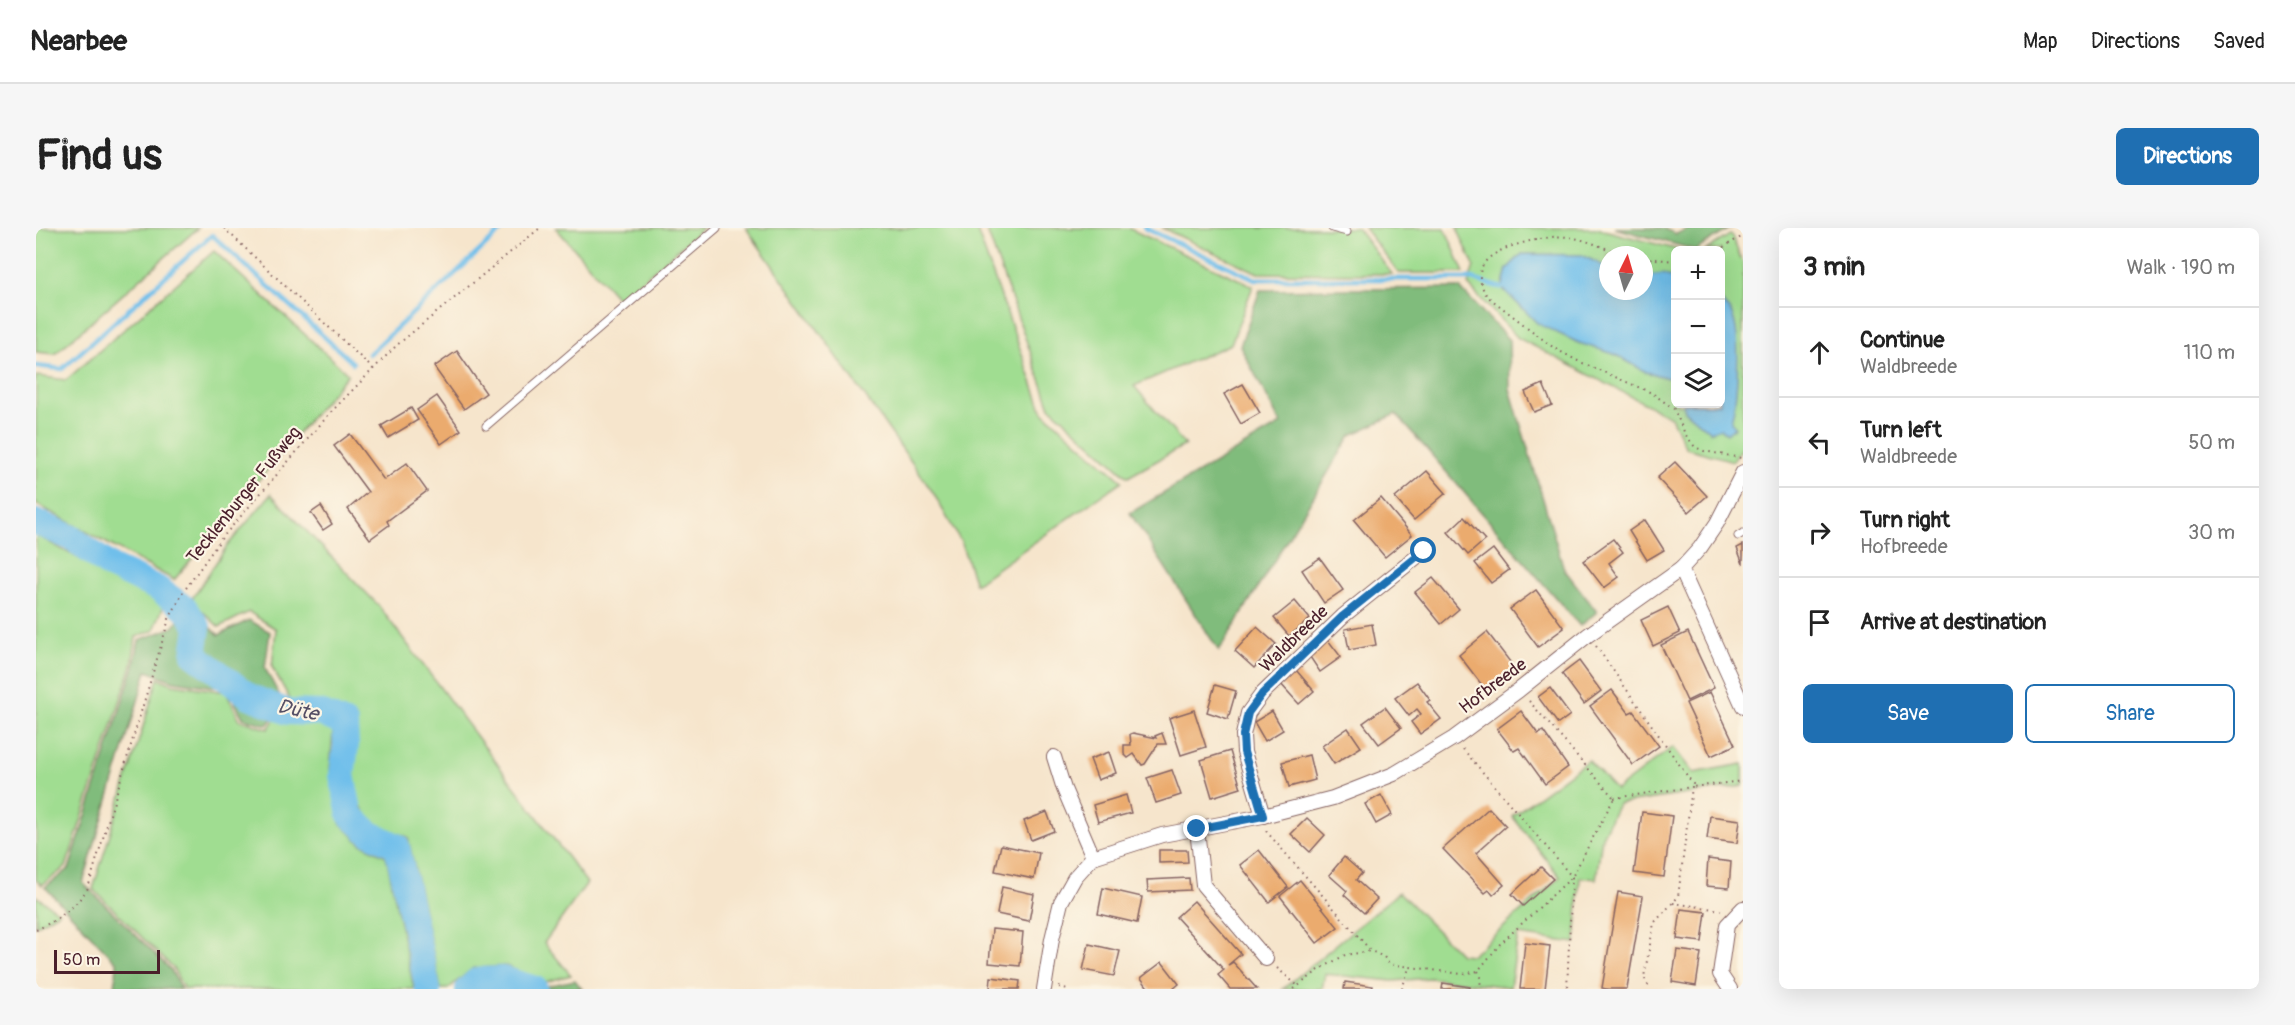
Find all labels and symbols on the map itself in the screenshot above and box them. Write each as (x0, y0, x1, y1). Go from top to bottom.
north arrow (1599, 246, 1653, 300)
street label: Tecklenburger Fußweg (182, 422, 306, 568)
route start (1410, 537, 1436, 563)
street label: Waldbreede (1255, 600, 1334, 678)
street label: Hofbreede (1455, 653, 1532, 719)
water label: Düte (275, 694, 323, 727)
route end (1183, 815, 1209, 841)
scale bar (54, 947, 160, 974)

